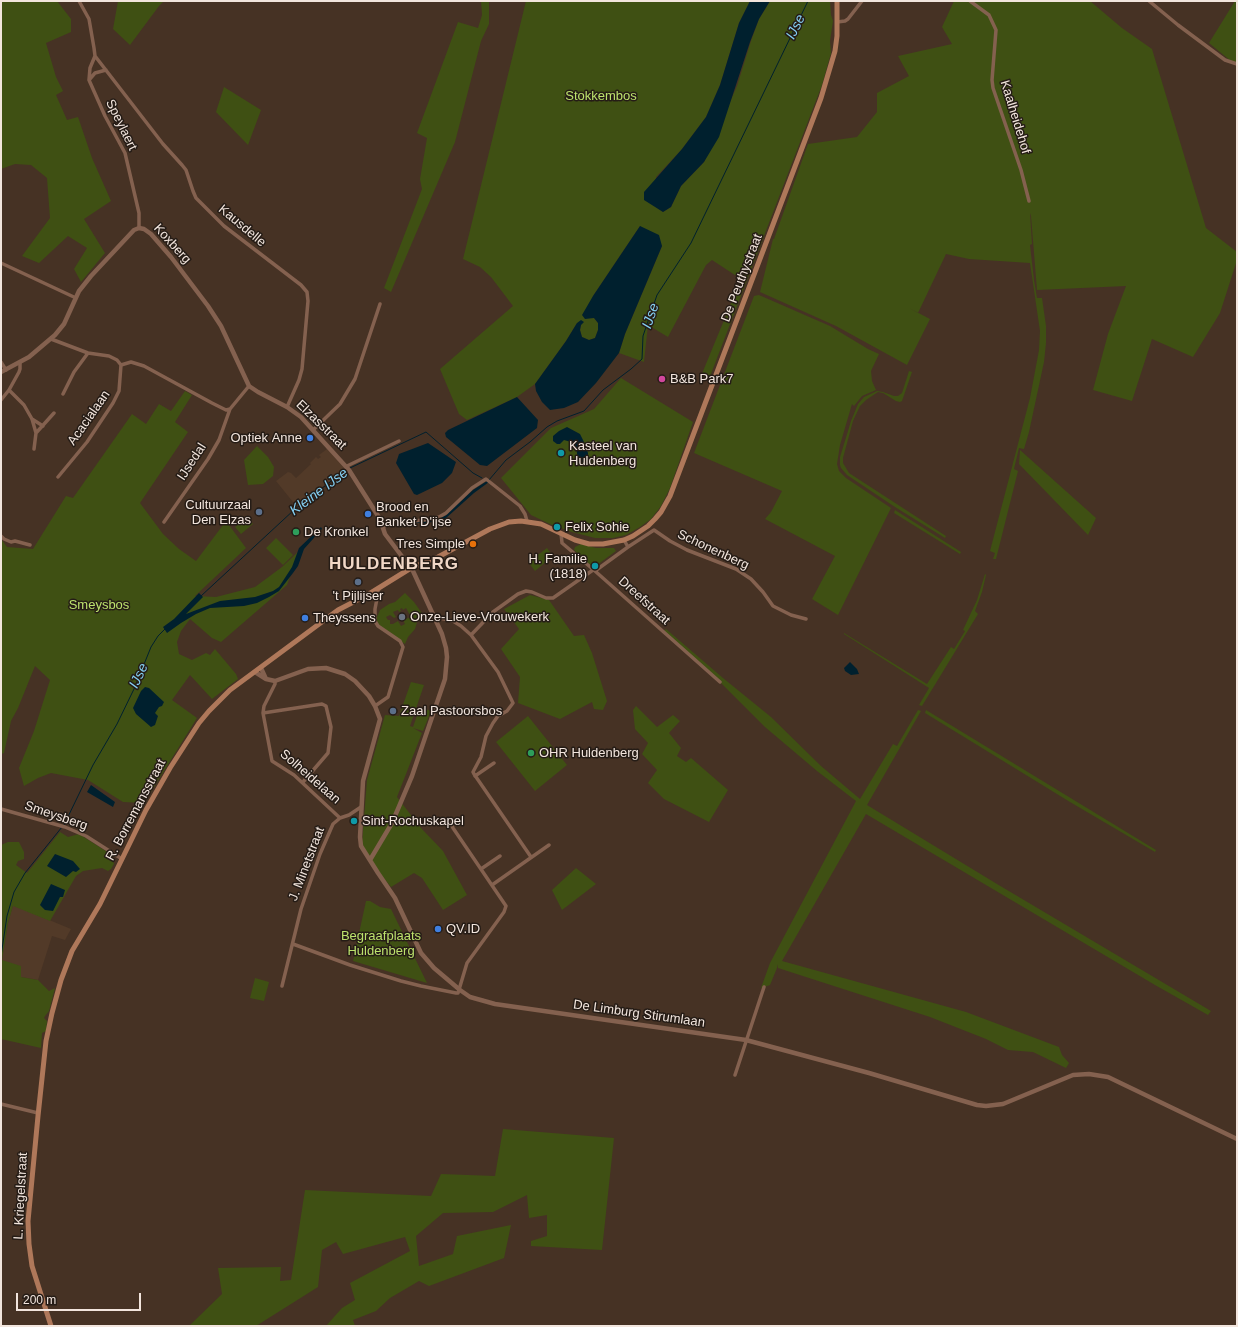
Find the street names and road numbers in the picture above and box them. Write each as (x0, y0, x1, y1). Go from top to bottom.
street label: Kaalheidehof (996, 78, 1034, 156)
street label: Speylaert (102, 97, 140, 153)
street label: Kausdelle (215, 202, 269, 250)
street label: Koxberg (150, 221, 194, 267)
street label: De Peuthystraat (718, 232, 766, 324)
street label: Acacialaan (64, 387, 114, 449)
street label: Elzasstraat (292, 397, 350, 453)
street label: IJsedal (174, 440, 210, 484)
street label: Schonenberg (675, 527, 751, 573)
street label: Dreefstraat (615, 574, 673, 628)
street label: Solheidelaan (277, 746, 343, 808)
street label: R. Borremansstraat (103, 757, 169, 863)
street label: Smeysberg (22, 798, 90, 834)
street label: J. Minetstraat (286, 825, 328, 903)
street label: De Limburg Stirumlaan (572, 997, 706, 1031)
street label: L. Kriegelstraat (11, 1152, 31, 1240)

